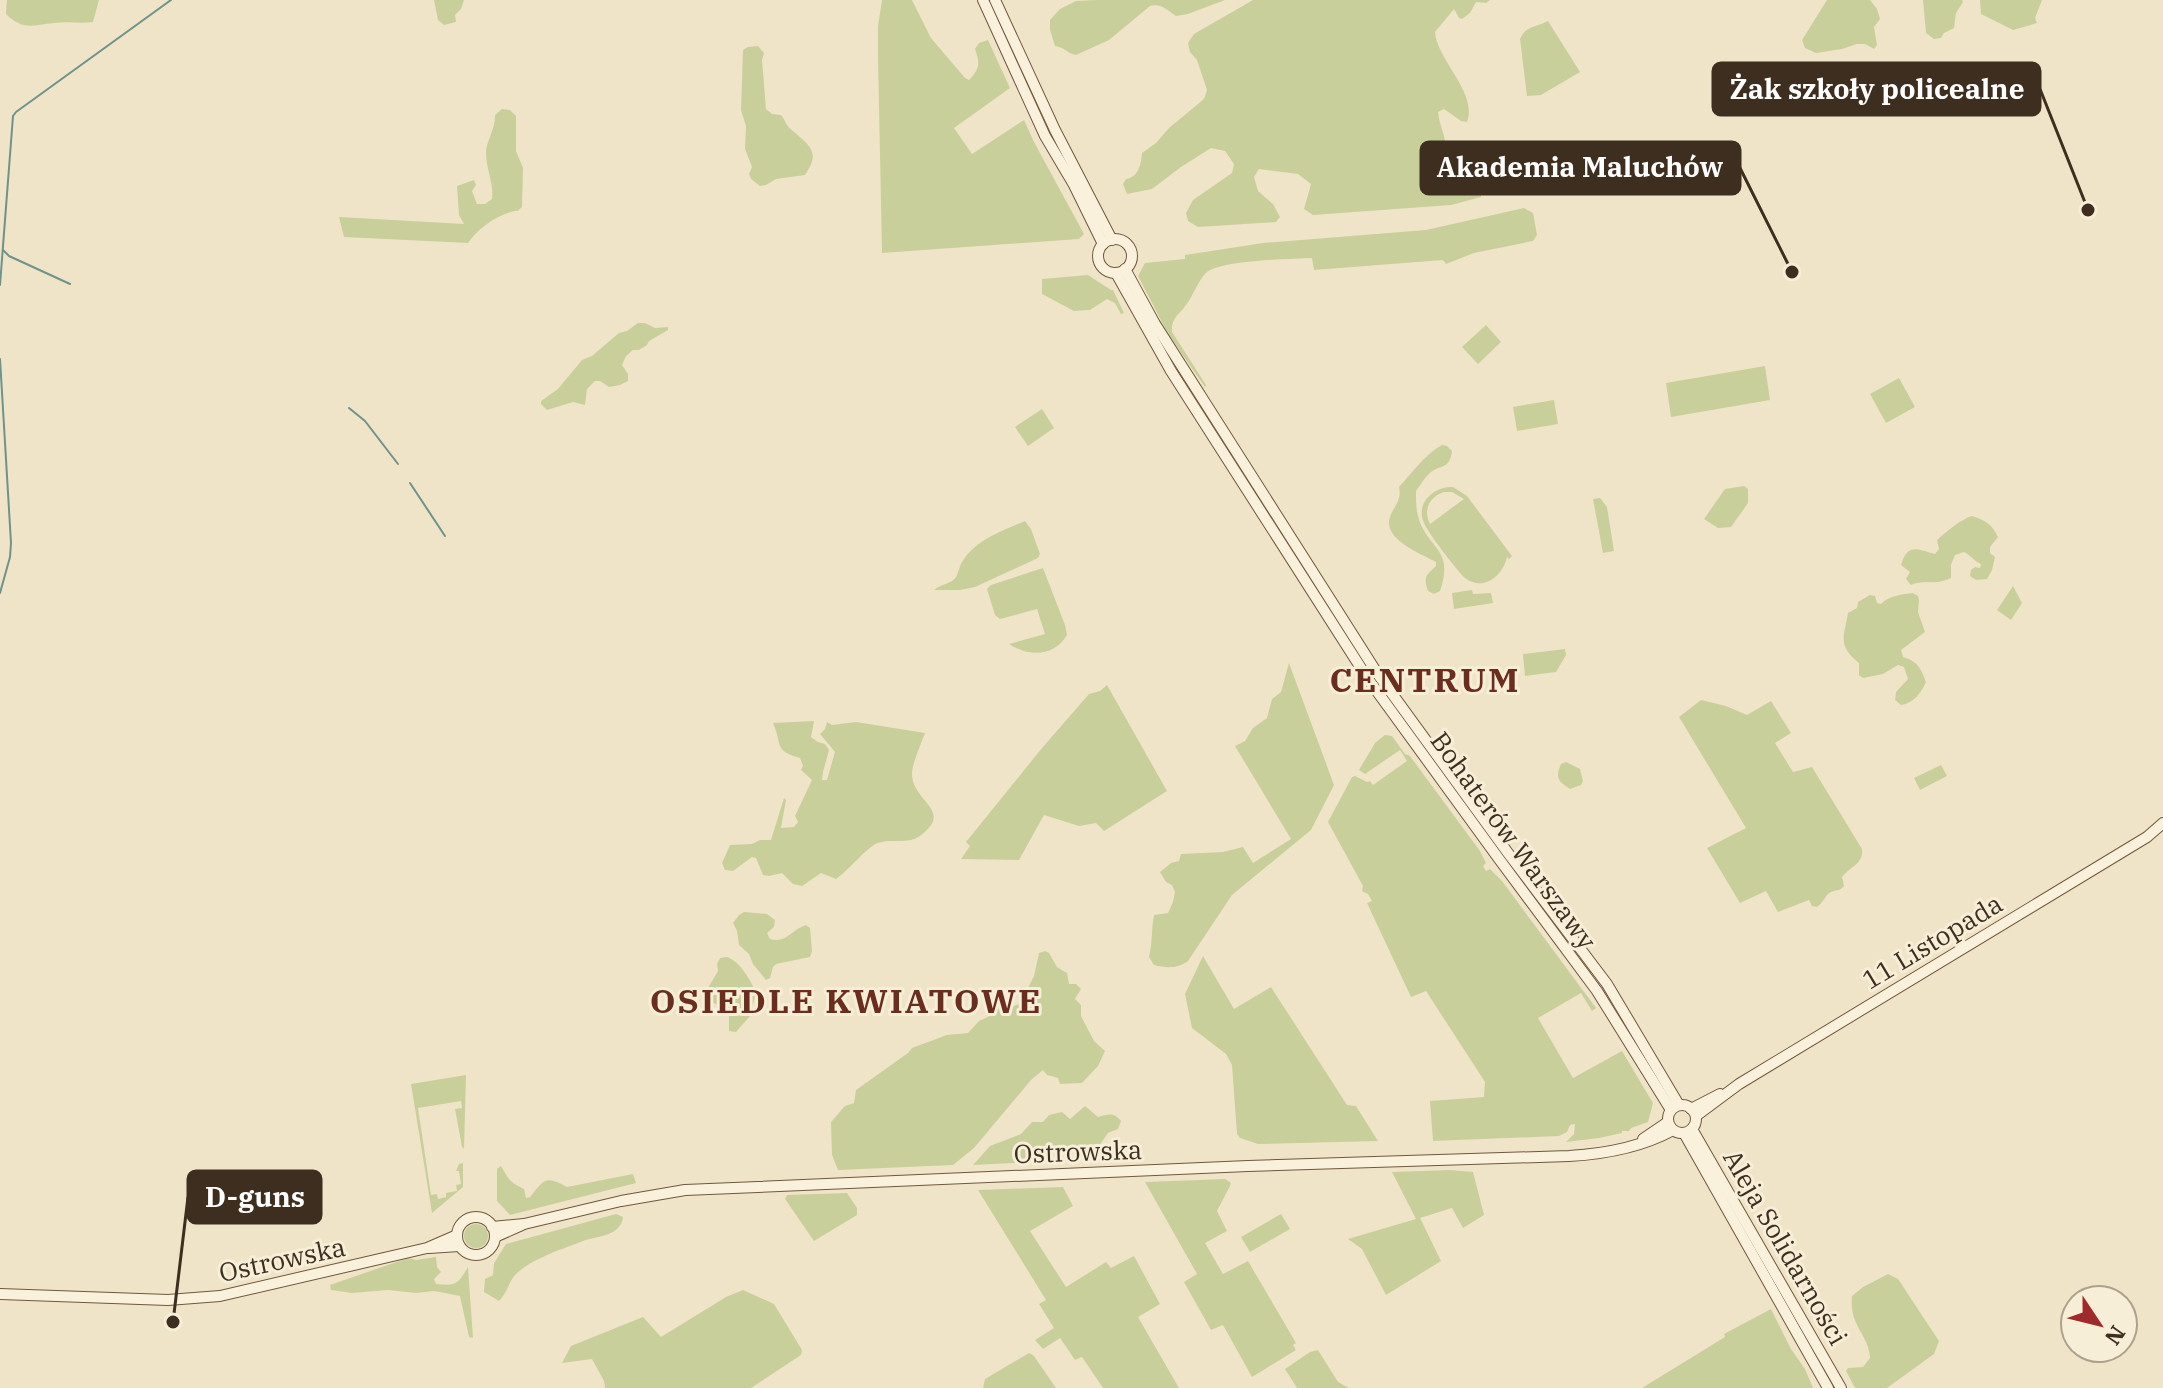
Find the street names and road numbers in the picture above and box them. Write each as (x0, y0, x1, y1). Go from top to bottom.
street label: Bohaterów Warszawy (1424, 724, 1604, 956)
street label: 11 Listopada (1856, 886, 2008, 996)
street label: Ostrowska (1013, 1132, 1143, 1170)
street label: Aleja Solidarności (1716, 1143, 1856, 1351)
street label: Ostrowska (216, 1229, 348, 1289)

